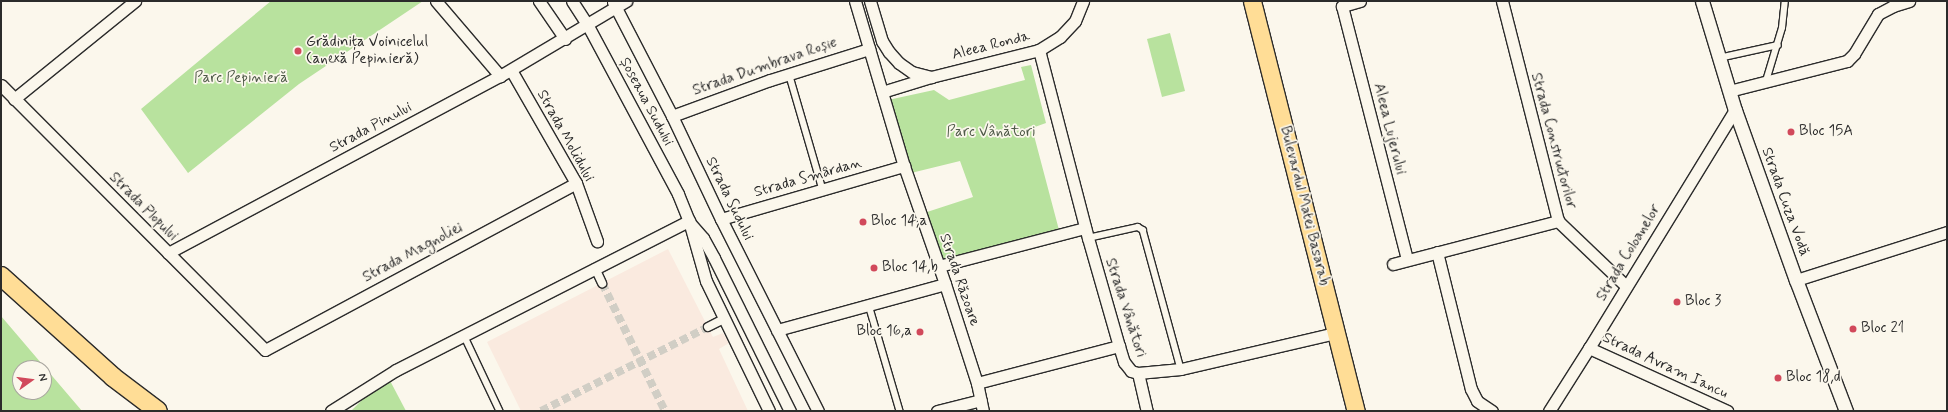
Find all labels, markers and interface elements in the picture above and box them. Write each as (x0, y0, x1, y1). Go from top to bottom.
street label: Aleea Ronda (951, 28, 1031, 64)
place label: Grădinița Voinicelul (anexă Pepinieră) (306, 33, 426, 68)
street label: Strada Dumbrava Roșie (690, 34, 840, 100)
marker: Grădinița Voinicelul (anexă Pepinieră) (293, 46, 303, 56)
street label: Șoseaua Sudului (615, 55, 677, 149)
park label: Parc Pepinieră (194, 70, 288, 88)
street label: Strada Constructorilor (1526, 71, 1580, 211)
street label: Aleea Lujerului (1369, 80, 1409, 178)
street label: Strada Molidului (532, 87, 598, 185)
street label: Strada Pinului (328, 100, 414, 156)
place label: Bloc 15A (1799, 123, 1853, 141)
park label: Parc Vânători (947, 124, 1035, 142)
street label: Bulevardul Matei Basarab (1275, 124, 1333, 288)
marker: Bloc 15A (1786, 127, 1796, 137)
street label: Strada Cuza Vodă (1757, 145, 1813, 259)
street label: Strada Smârdan (753, 154, 863, 202)
street label: Strada Sudului (701, 155, 757, 243)
street label: Strada Plopului (104, 168, 182, 246)
street label: Strada Coloanelor (1591, 198, 1667, 308)
place label: Bloc 14,a (871, 213, 927, 231)
marker: Bloc 14,a (858, 217, 868, 227)
street label: Strada Magnoliei (360, 219, 466, 287)
street label: Strada Răzoare (935, 231, 983, 329)
street label: Strada Vânători (1100, 256, 1150, 360)
place label: Bloc 14,b (882, 259, 938, 277)
marker: Bloc 14,b (869, 263, 879, 273)
place label: Bloc 3 (1685, 293, 1721, 311)
marker: Bloc 3 (1672, 297, 1682, 307)
place label: Bloc 21 (1861, 320, 1904, 338)
place label: Bloc 16,a (857, 323, 912, 341)
marker: Bloc 21 (1848, 324, 1858, 334)
marker: Bloc 16,a (915, 327, 925, 337)
street label: Strada Avram Iancu (1600, 329, 1730, 403)
north arrow (12, 360, 52, 400)
place label: Bloc 18,d (1786, 369, 1841, 387)
text: N (35, 372, 50, 383)
marker: Bloc 18,d (1773, 373, 1783, 383)

